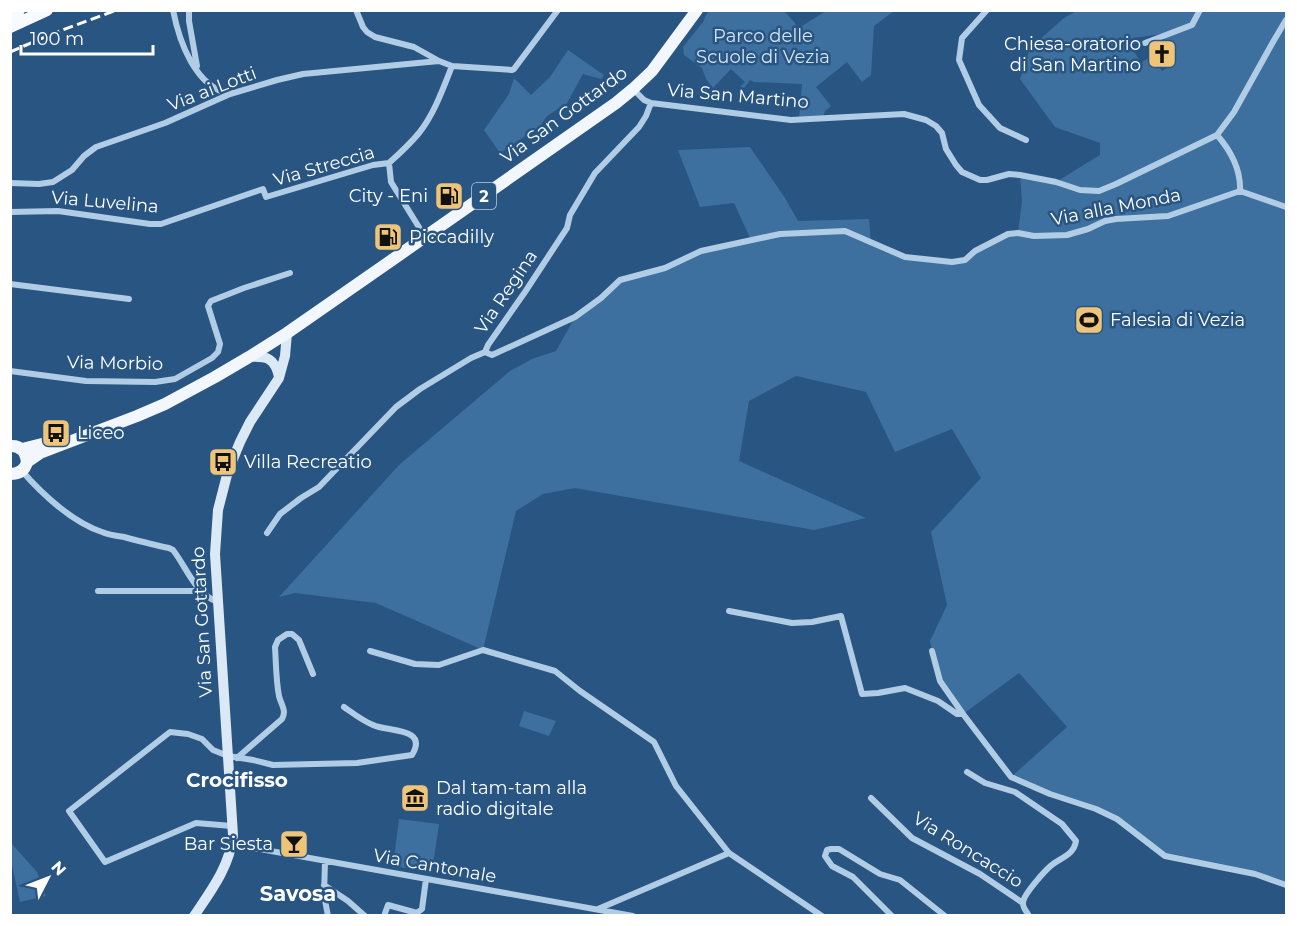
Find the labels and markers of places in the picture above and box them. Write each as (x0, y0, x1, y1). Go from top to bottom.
place label: Chiesa-oratorio di San Martino (1004, 33, 1141, 76)
church icon: Chiesa-oratorio di San Martino (1146, 38, 1178, 70)
fuel station icon: City - Eni (433, 180, 465, 212)
place label: City - Eni (349, 185, 428, 207)
fuel station icon: Piccadilly (372, 221, 404, 253)
place label: Piccadilly (409, 226, 494, 248)
sports icon: Falesia di Vezia (1073, 304, 1105, 336)
place label: Falesia di Vezia (1110, 309, 1245, 331)
bus stop icon: Liceo (40, 417, 72, 449)
place label: Liceo (77, 422, 125, 444)
bus stop icon: Villa Recreatio (207, 446, 239, 478)
place label: Villa Recreatio (244, 451, 372, 473)
place label: Dal tam-tam alla radio digitale (436, 777, 587, 820)
museum icon: Dal tam-tam alla radio digitale (399, 782, 431, 814)
bar icon: Bar Siesta (278, 828, 310, 860)
place label: Bar Siesta (184, 833, 273, 855)

